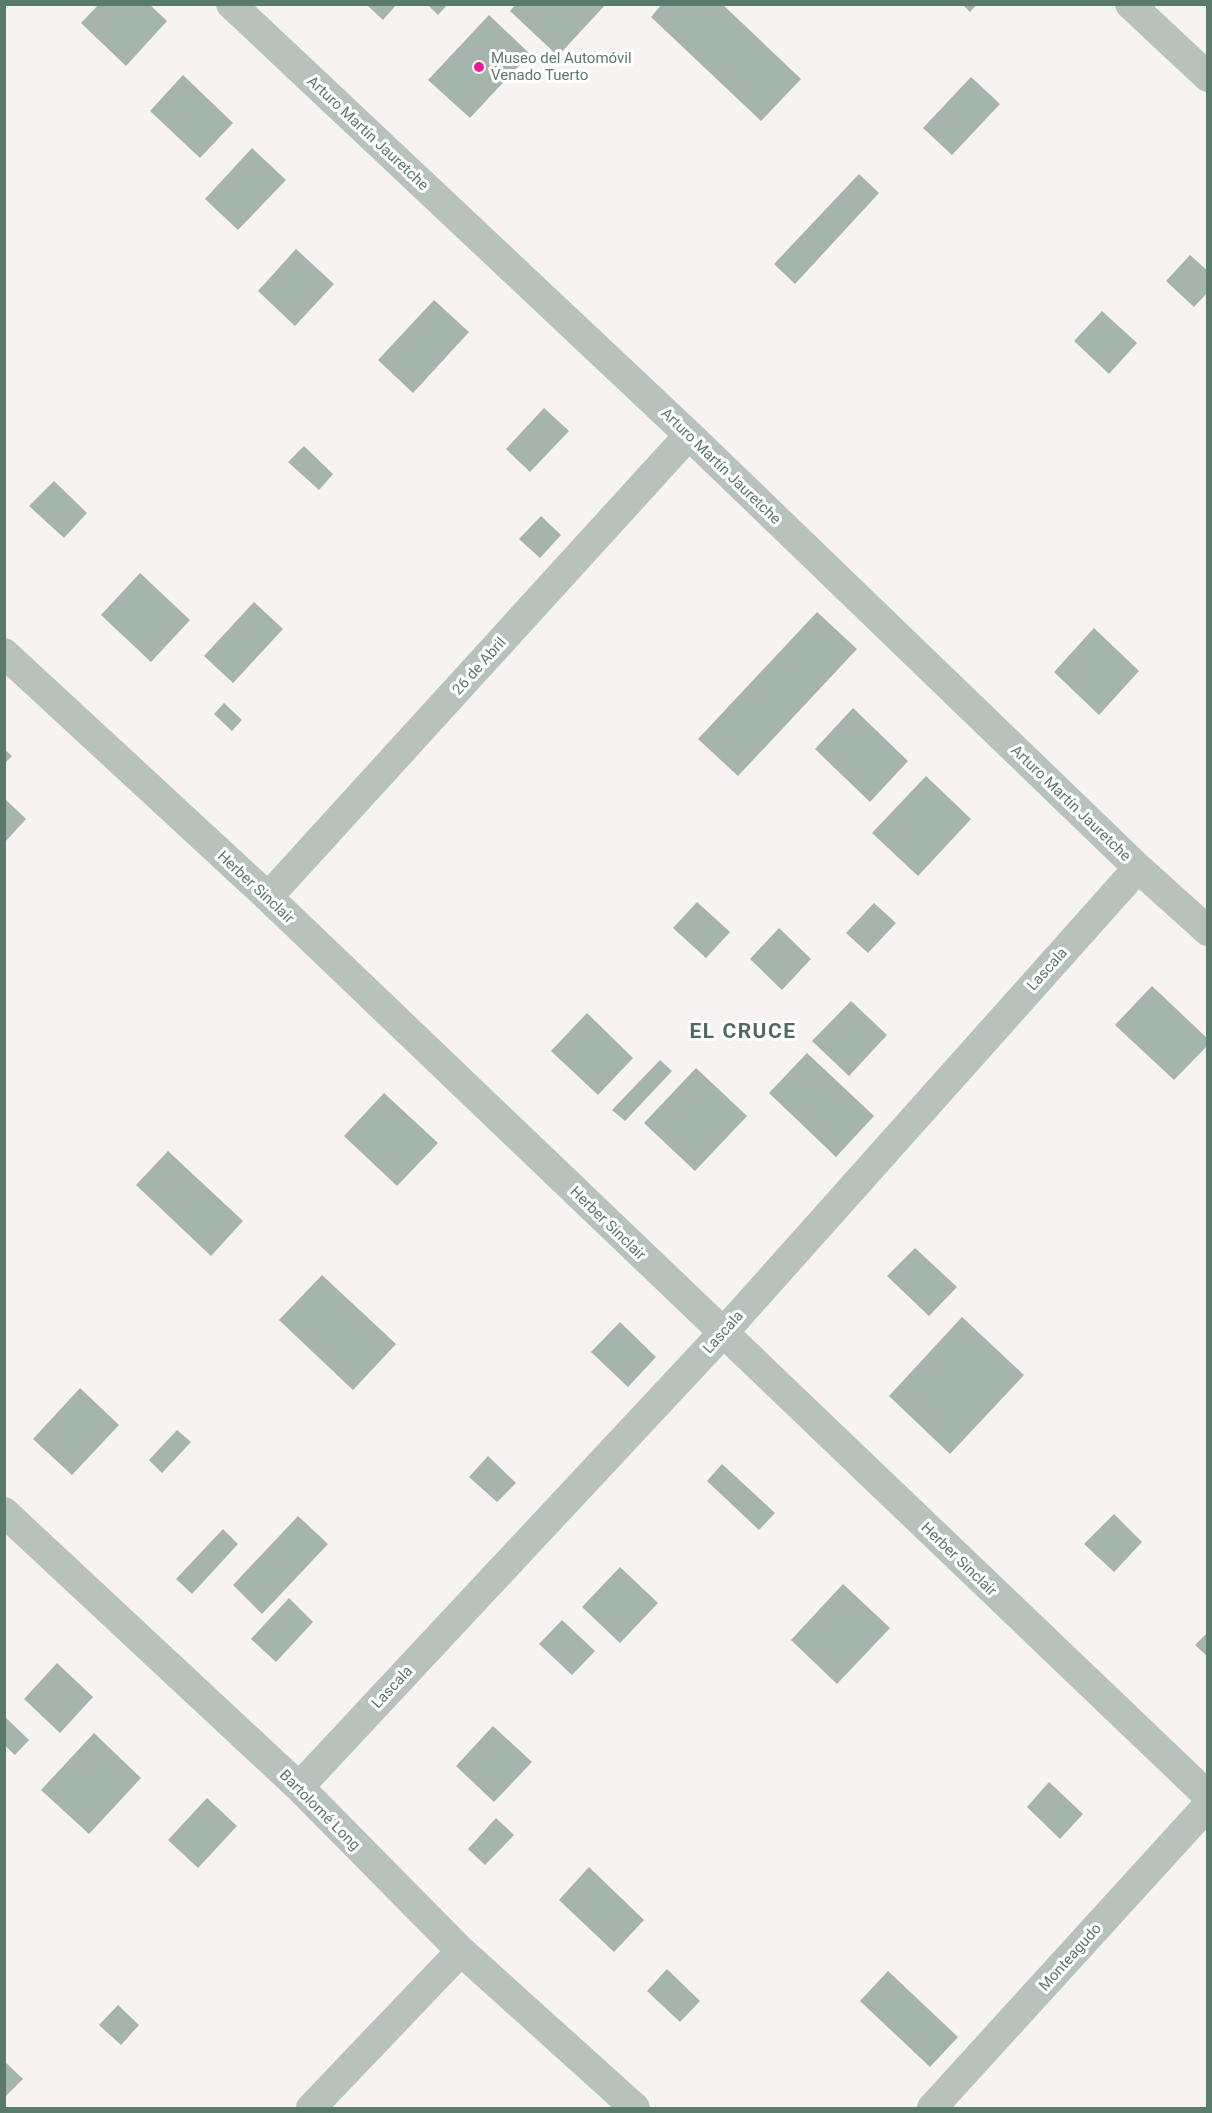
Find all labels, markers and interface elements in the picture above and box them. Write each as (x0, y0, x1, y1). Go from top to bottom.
place label: Museo del Automóvil Venado Tuerto (491, 49, 632, 84)
marker: Museo del Automóvil Venado Tuerto (472, 60, 486, 74)
street label: Arturo Martín Jauretche (304, 72, 433, 194)
street label: Arturo Martín Jauretche (657, 404, 785, 528)
street label: 26 de Abril (448, 633, 510, 699)
street label: Arturo Martín Jauretche (1007, 741, 1135, 865)
street label: Herber Sinclair (214, 847, 298, 927)
street label: Lascala (1023, 944, 1071, 994)
district label: EL CRUCE (690, 1019, 796, 1043)
street label: Herber Sinclair (566, 1182, 650, 1264)
street label: Lascala (699, 1307, 747, 1357)
street label: Herber Sinclair (917, 1518, 1001, 1600)
street label: Lascala (368, 1662, 416, 1712)
street label: Bartolomé Long (276, 1766, 364, 1854)
street label: Monteagudo (1035, 1920, 1105, 1994)

